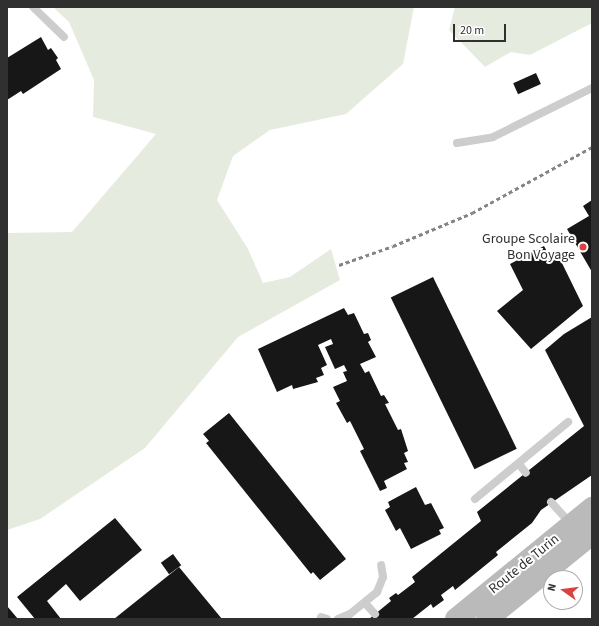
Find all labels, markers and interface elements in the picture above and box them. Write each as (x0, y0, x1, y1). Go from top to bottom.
scale bar (455, 16, 508, 42)
text: 20 m (460, 22, 484, 39)
place label: Groupe Scolaire Bon Voyage (482, 231, 575, 264)
marker: Groupe Scolaire Bon Voyage (578, 242, 588, 252)
street label: Route de Turin (486, 531, 562, 597)
north arrow (543, 570, 583, 610)
text: N (544, 582, 560, 593)

